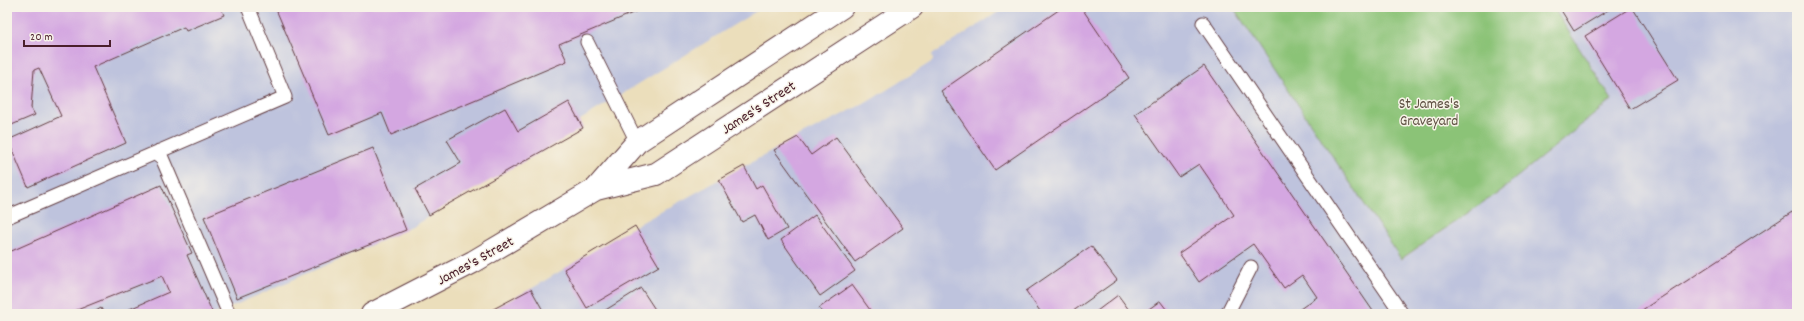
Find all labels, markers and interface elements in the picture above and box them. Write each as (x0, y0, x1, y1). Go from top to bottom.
scale bar (24, 22, 110, 48)
text: 20 m (30, 29, 53, 46)
street label: James's Street (718, 76, 801, 141)
park label: St James's Graveyard (1399, 94, 1459, 133)
street label: James's Street (434, 231, 519, 292)

